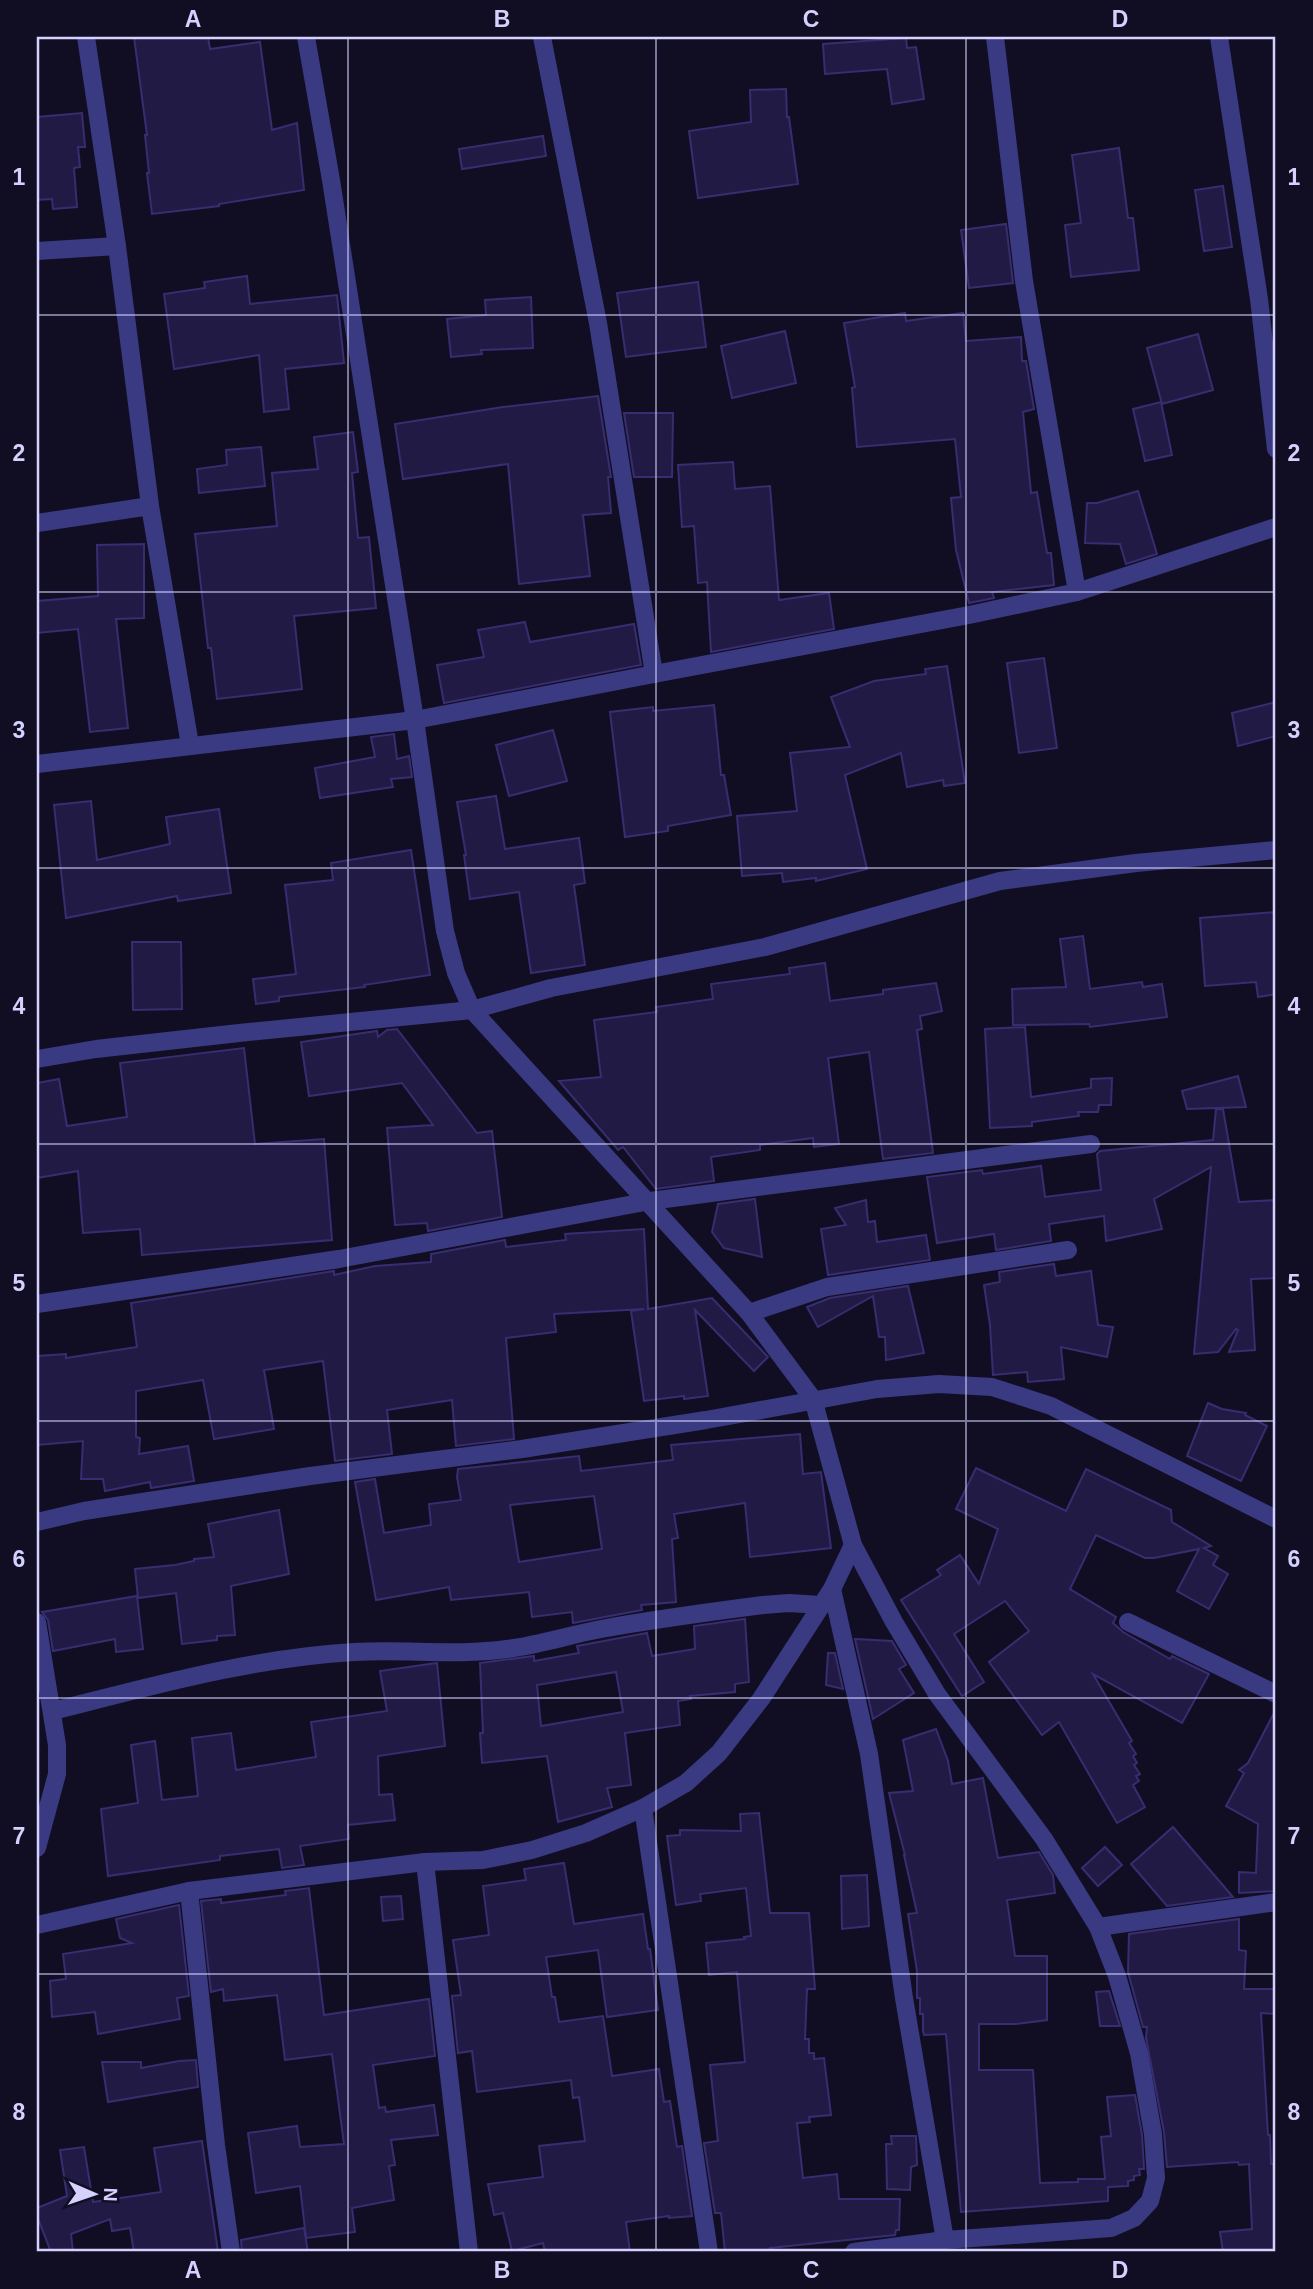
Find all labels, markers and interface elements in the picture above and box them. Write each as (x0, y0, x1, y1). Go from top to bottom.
text: A (185, 6, 201, 32)
text: B (494, 6, 510, 32)
text: C (803, 6, 819, 32)
text: D (1112, 6, 1128, 32)
text: 1 (13, 164, 26, 190)
text: 1 (1288, 164, 1301, 190)
text: 2 (13, 440, 25, 466)
text: 2 (1288, 440, 1300, 466)
text: 3 (13, 717, 25, 743)
text: 3 (1288, 717, 1300, 743)
text: 4 (13, 993, 26, 1019)
text: 4 (1288, 993, 1301, 1019)
text: 5 (13, 1270, 26, 1296)
text: 5 (1288, 1270, 1301, 1296)
text: 6 (13, 1546, 25, 1572)
text: 6 (1288, 1546, 1300, 1572)
text: 7 (13, 1823, 25, 1849)
text: 7 (1288, 1823, 1300, 1849)
text: 8 (13, 2099, 26, 2125)
text: 8 (1288, 2099, 1301, 2125)
north arrow (60, 2160, 130, 2230)
text: N (100, 2187, 121, 2202)
text: A (185, 2257, 201, 2283)
text: B (494, 2257, 510, 2283)
text: C (803, 2257, 819, 2283)
text: D (1112, 2257, 1128, 2283)

